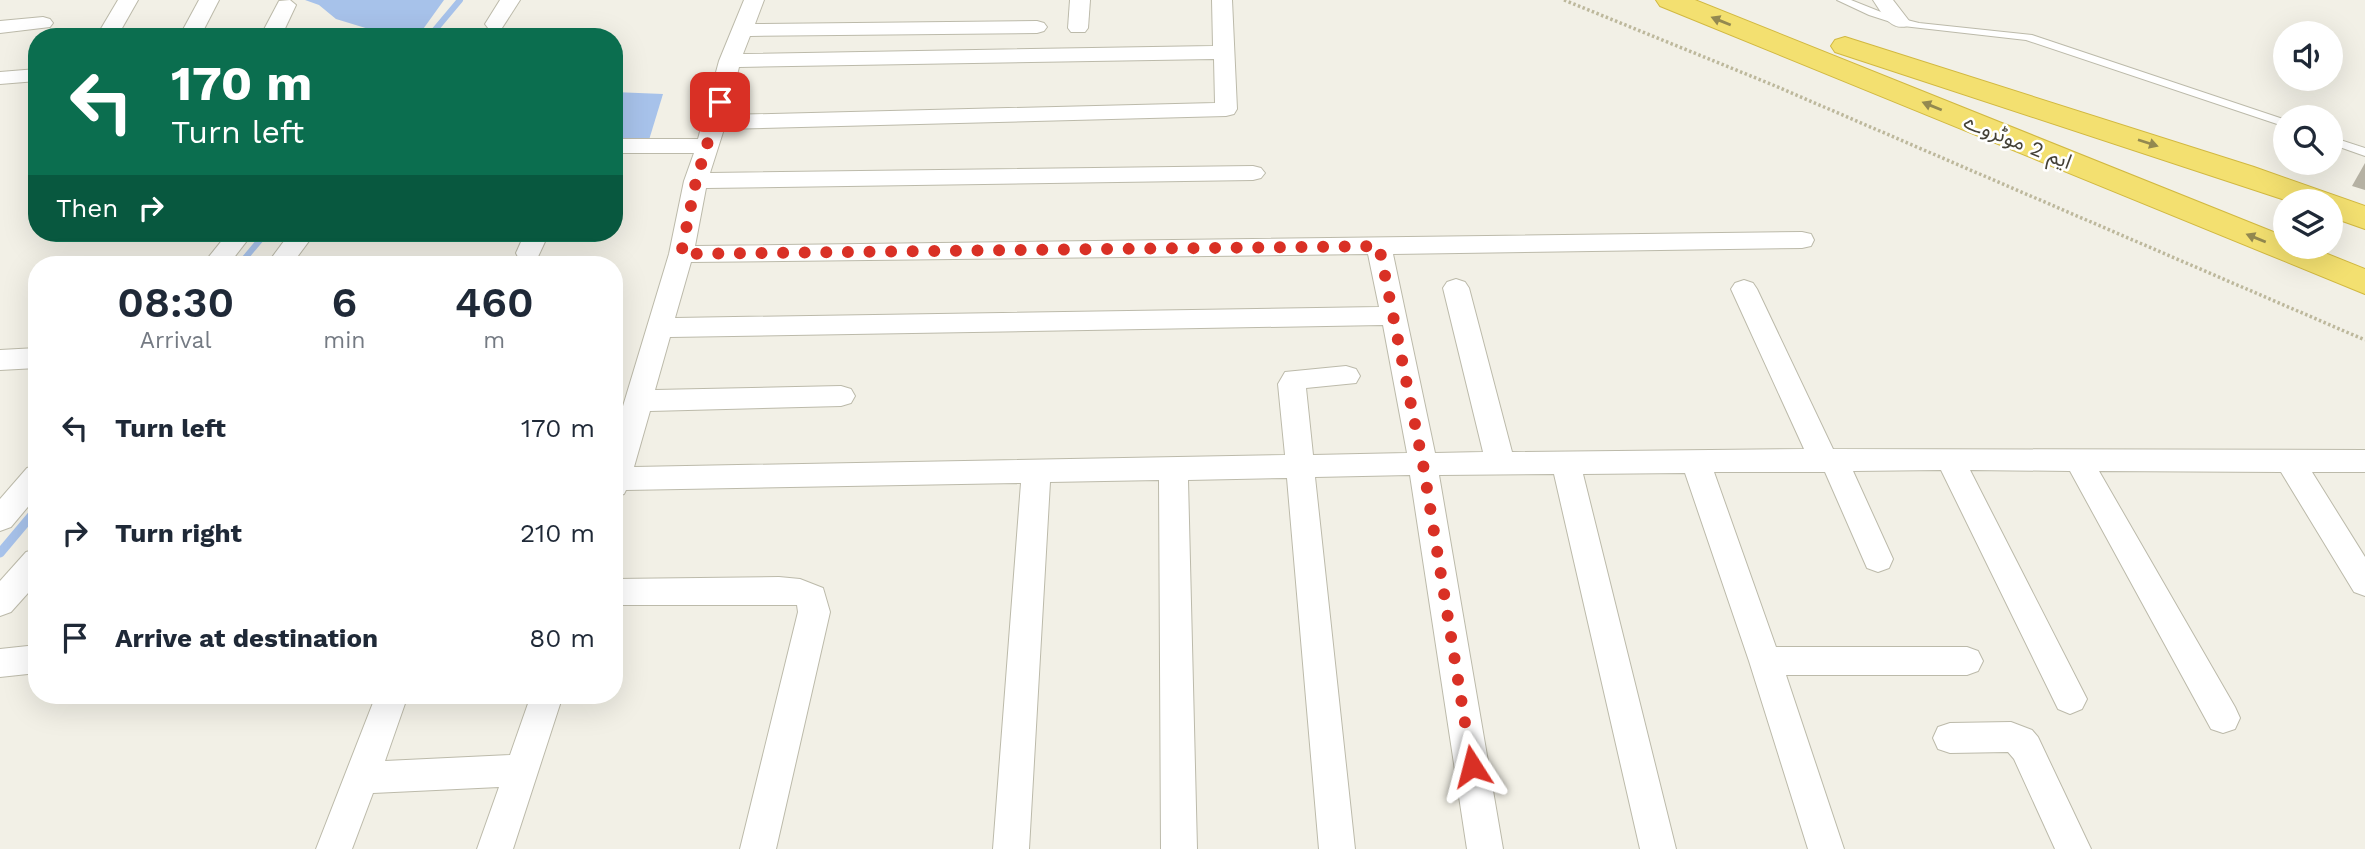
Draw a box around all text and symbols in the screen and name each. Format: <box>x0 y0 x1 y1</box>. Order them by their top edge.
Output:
one-way arrow <box>1710 15 1731 26</box>
map controls <box>2273 21 2343 259</box>
button: sound <box>2273 21 2343 91</box>
text: 170 m <box>171 54 312 112</box>
icon: left <box>56 56 147 147</box>
pin <box>690 72 750 132</box>
icon: arrive <box>701 83 739 121</box>
one-way arrow <box>1921 101 1942 112</box>
button: search <box>2273 105 2343 175</box>
street label: ایم 2 موٹروے <box>1959 108 2076 177</box>
text: Turn left <box>171 113 304 151</box>
one-way arrow <box>2138 139 2159 149</box>
icon: right <box>132 189 170 227</box>
button: layers <box>2273 189 2343 259</box>
text: Then <box>56 193 118 223</box>
one-way arrow <box>2246 232 2267 243</box>
text: 08:30 <box>117 278 234 327</box>
text: 6 <box>332 278 357 327</box>
text: 460 <box>455 278 534 327</box>
text: Arrival <box>140 327 212 354</box>
text: min <box>323 327 366 354</box>
text: m <box>483 327 505 354</box>
icon: left <box>56 409 94 447</box>
text: Turn left <box>115 413 226 443</box>
text: 170 m <box>521 413 595 443</box>
icon: right <box>56 514 94 552</box>
text: Turn right <box>115 518 242 548</box>
text: 210 m <box>520 518 595 548</box>
icon: arrive <box>56 619 94 657</box>
text: Arrive at destination <box>115 623 378 653</box>
text: 80 m <box>529 623 595 653</box>
position arrow <box>1435 729 1509 803</box>

